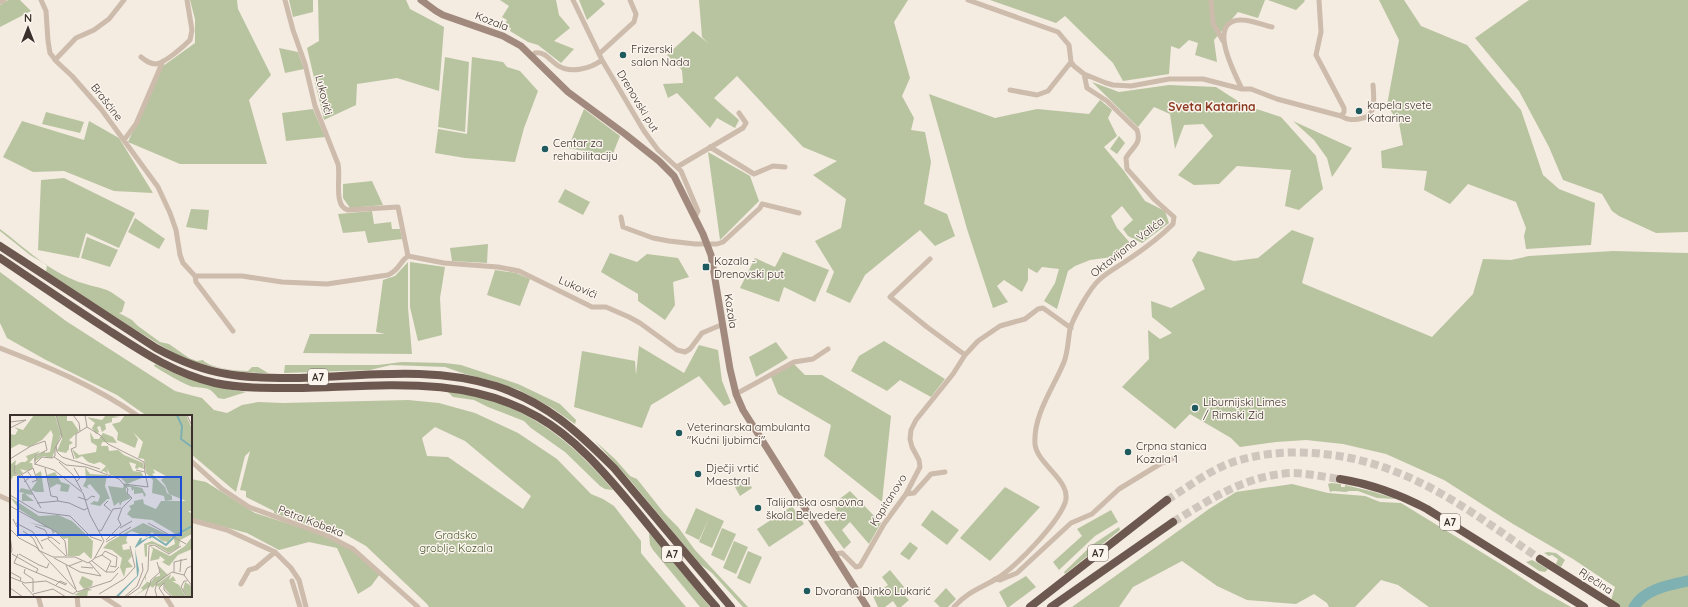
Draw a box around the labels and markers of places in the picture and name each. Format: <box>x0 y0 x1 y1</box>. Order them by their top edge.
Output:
place label: Frizerski salon Nada <box>631 42 689 69</box>
marker: Frizerski salon Nada <box>618 50 628 60</box>
place label: kapela svete Katarine <box>1367 98 1432 125</box>
marker: kapela svete Katarine <box>1354 106 1364 116</box>
place label: Centar za rehabilitaciju <box>553 136 618 163</box>
marker: Centar za rehabilitaciju <box>540 144 550 154</box>
place label: Kozala - Drenovski put <box>714 254 784 281</box>
marker: Kozala - Drenovski put <box>701 262 711 272</box>
place label: Liburnijski Limes / Rimski Zid <box>1203 395 1286 422</box>
marker: Liburnijski Limes / Rimski Zid <box>1190 403 1200 413</box>
place label: Veterinarska ambulanta "Kućni ljubimci" <box>687 420 810 447</box>
marker: Veterinarska ambulanta "Kućni ljubimci" <box>674 428 684 438</box>
place label: Crpna stanica Kozala 1 <box>1136 439 1207 466</box>
marker: Crpna stanica Kozala 1 <box>1123 447 1133 457</box>
place label: Dječji vrtić Maestral <box>706 461 759 488</box>
marker: Dječji vrtić Maestral <box>693 469 703 479</box>
place label: Talijanska osnovna škola Belvedere <box>766 495 863 522</box>
marker: Talijanska osnovna škola Belvedere <box>753 503 763 513</box>
place label: Dvorana Dinko Lukarić <box>815 584 931 598</box>
marker: Dvorana Dinko Lukarić <box>802 586 812 596</box>

